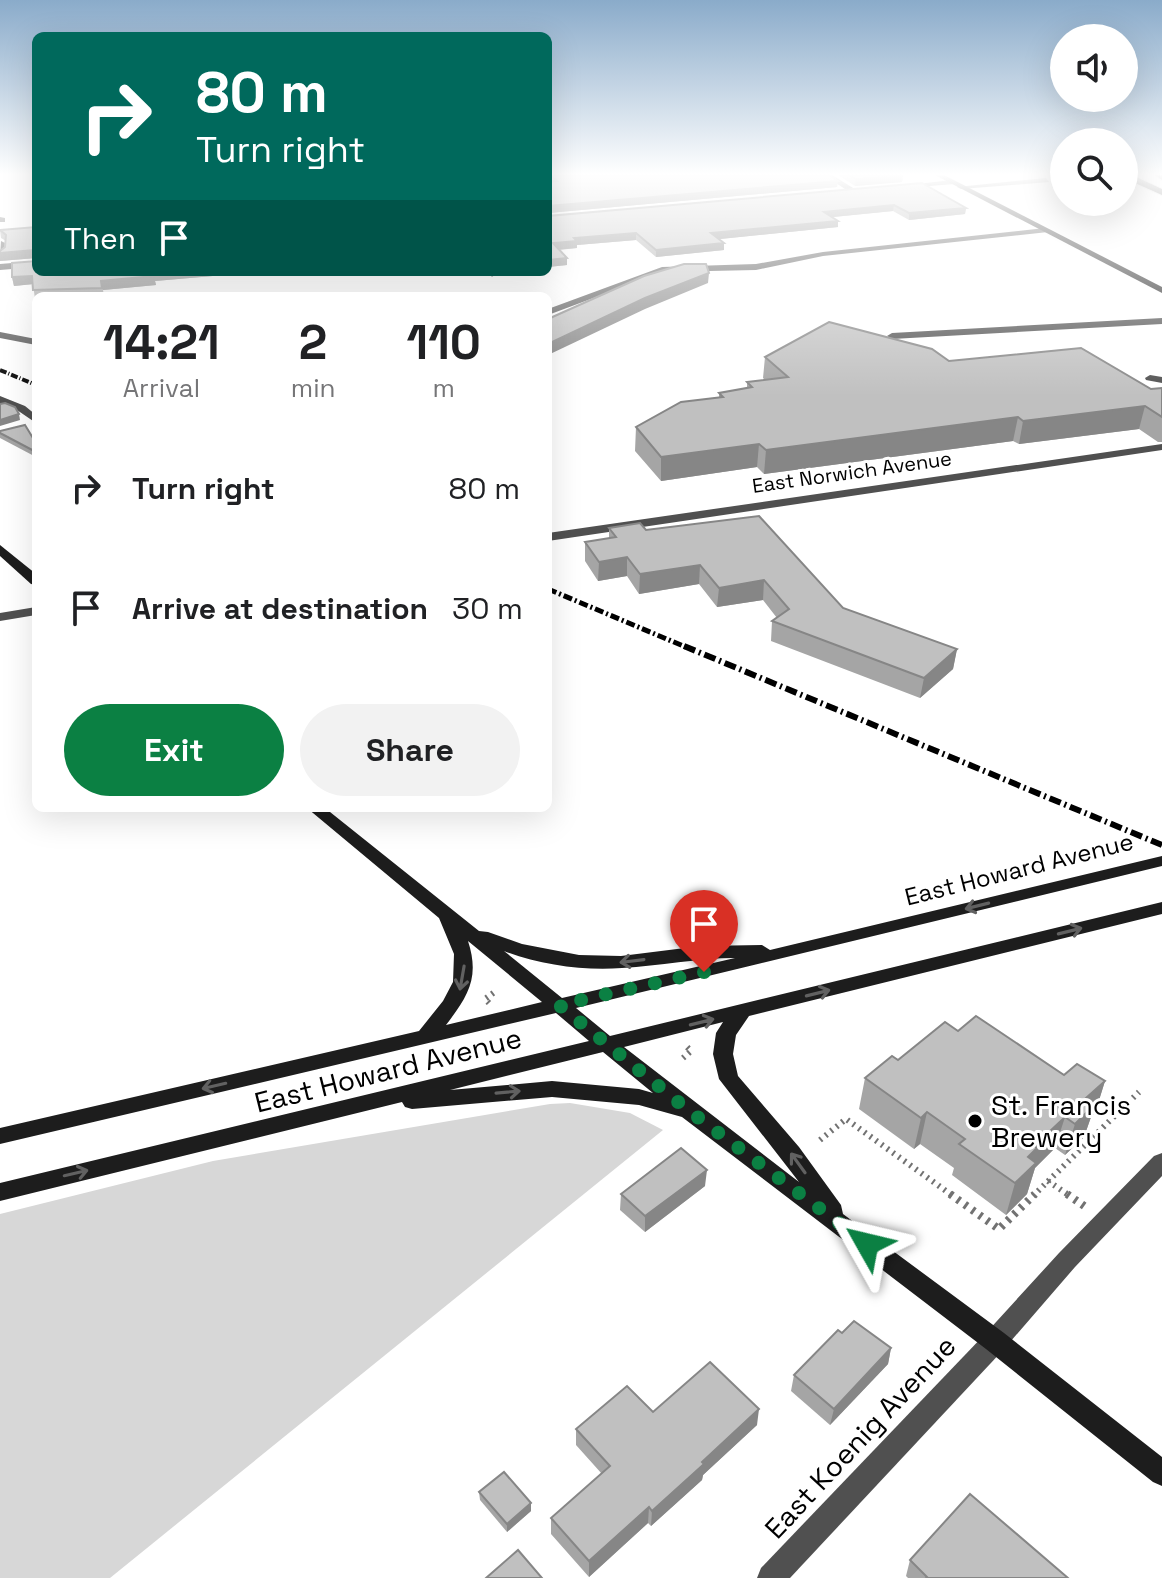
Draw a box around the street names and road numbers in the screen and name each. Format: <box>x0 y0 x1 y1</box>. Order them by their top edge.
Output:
street label: East Norwich Avenue <box>751 445 953 499</box>
street label: East Howard Avenue <box>901 826 1137 912</box>
street label: East Howard Avenue <box>251 1019 525 1121</box>
street label: East Koenig Avenue <box>757 1328 963 1546</box>

